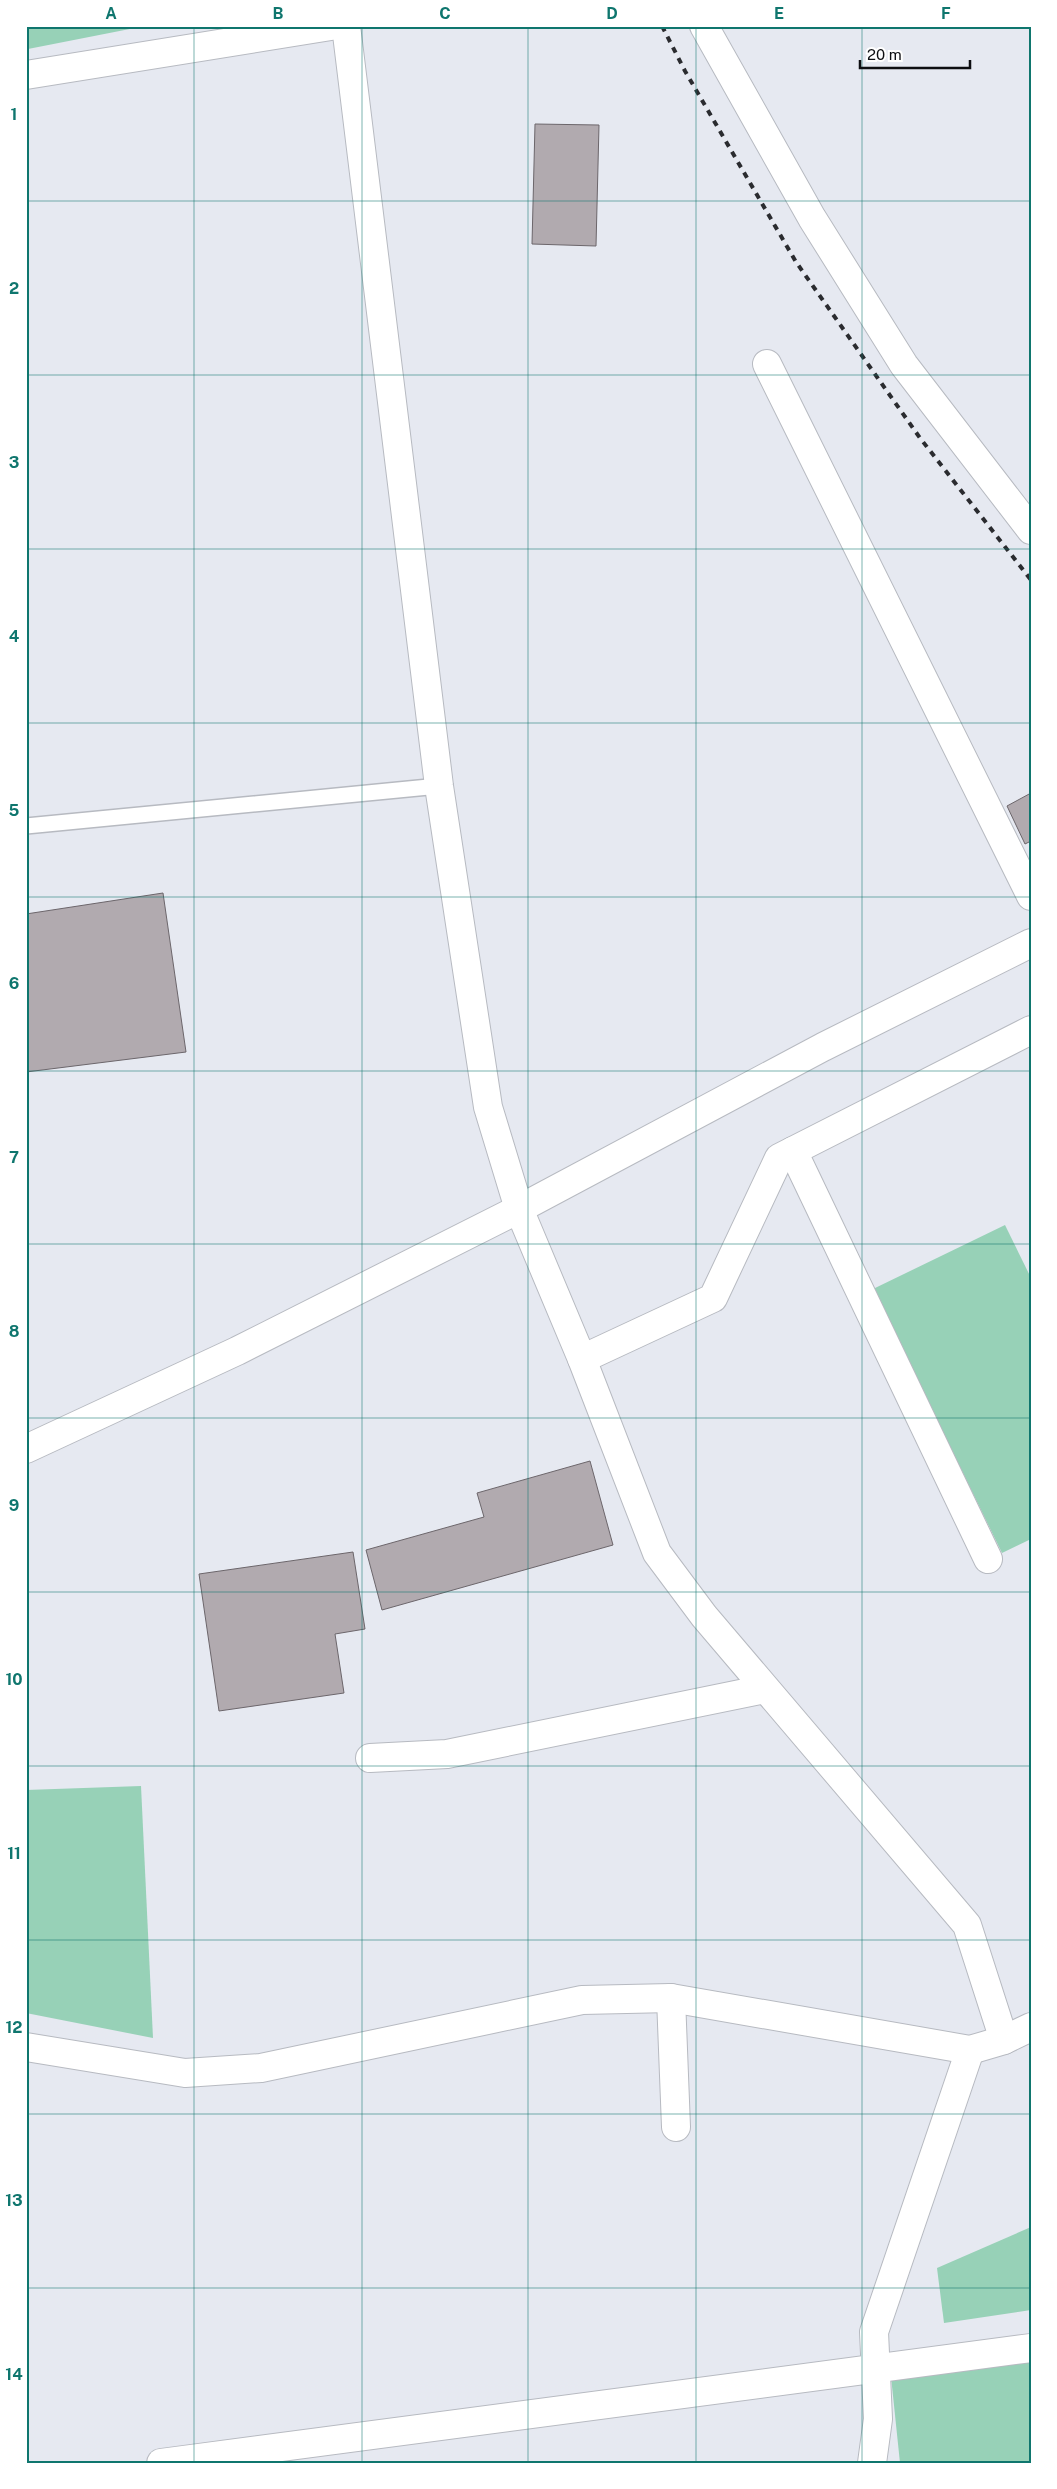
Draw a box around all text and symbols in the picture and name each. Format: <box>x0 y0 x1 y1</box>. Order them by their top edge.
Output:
text: A <box>105 4 117 23</box>
text: B <box>273 4 284 23</box>
text: C <box>439 4 451 23</box>
text: D <box>606 4 618 23</box>
text: E <box>774 4 784 23</box>
text: F <box>941 4 951 23</box>
scale bar <box>860 38 970 70</box>
text: 20 m <box>867 46 902 63</box>
text: 1 <box>11 105 17 124</box>
text: 2 <box>9 279 19 298</box>
text: 3 <box>9 453 19 472</box>
text: 4 <box>9 627 20 646</box>
text: 5 <box>9 801 20 820</box>
text: 6 <box>9 974 19 993</box>
text: 7 <box>9 1148 19 1167</box>
text: 8 <box>9 1322 20 1341</box>
text: 9 <box>9 1496 19 1515</box>
text: 10 <box>5 1670 23 1689</box>
text: 11 <box>7 1844 21 1863</box>
text: 12 <box>5 2018 23 2037</box>
text: 13 <box>5 2191 23 2210</box>
text: 14 <box>5 2365 23 2384</box>

